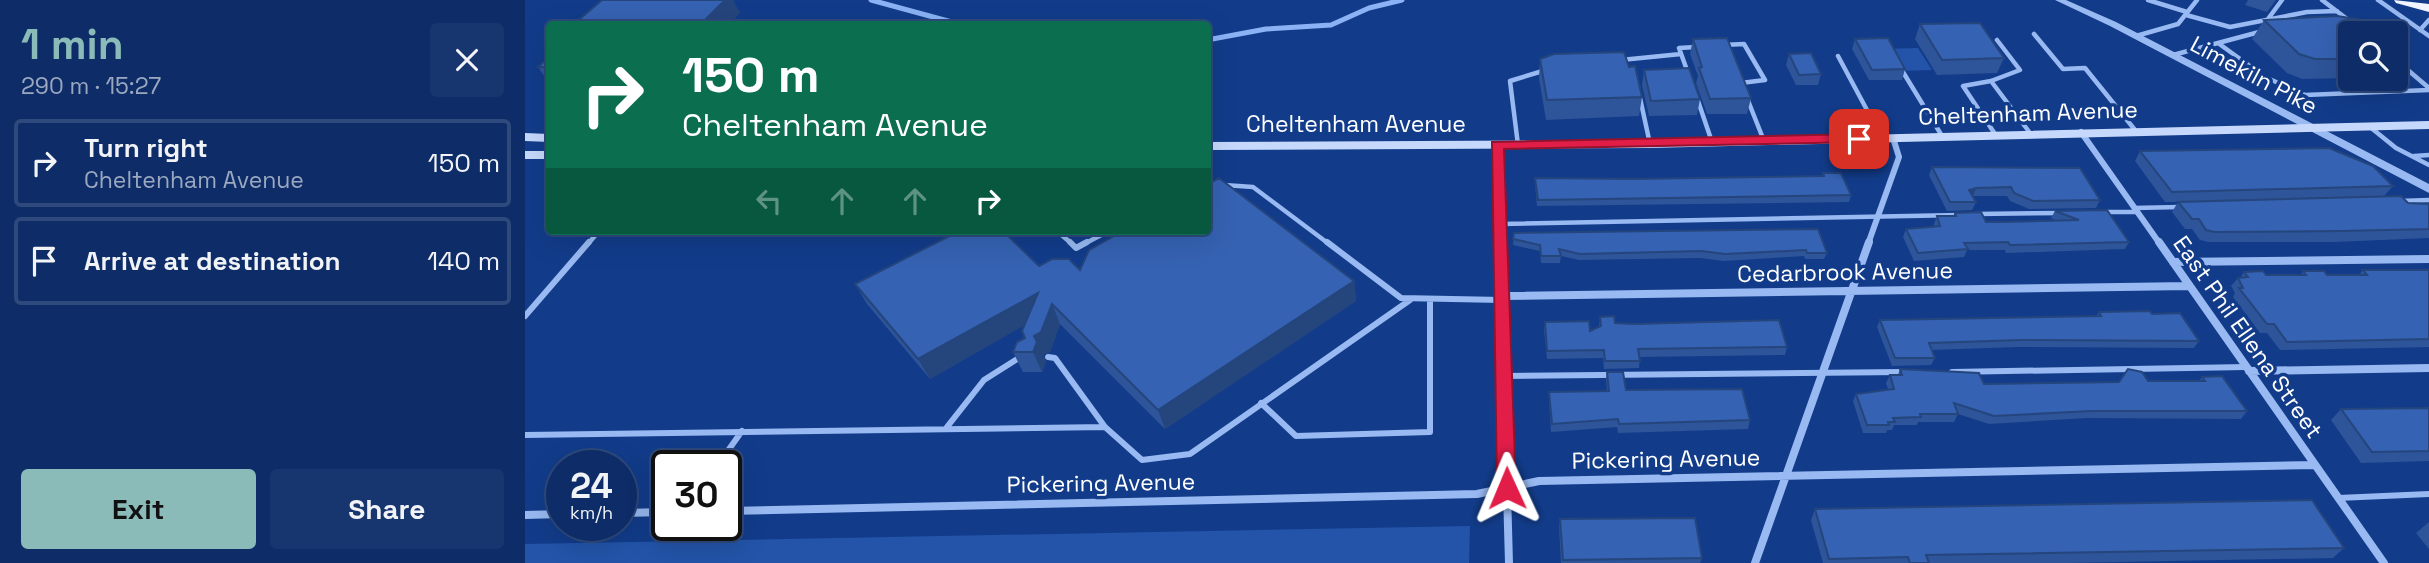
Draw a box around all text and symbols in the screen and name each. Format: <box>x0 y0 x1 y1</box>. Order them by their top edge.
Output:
text: 1 min <box>21 18 124 71</box>
map controls <box>2338 21 2408 91</box>
button: search <box>2338 21 2408 91</box>
button: close <box>430 23 504 97</box>
street label: Limekiln Pike <box>2185 29 2323 121</box>
text: 150 m <box>682 44 820 106</box>
icon: right <box>567 49 658 140</box>
text: 290 m · 15:27 <box>21 71 161 101</box>
street label: Cheltenham Avenue <box>1918 94 2138 132</box>
text: Cheltenham Avenue <box>682 105 988 145</box>
street label: Cheltenham Avenue <box>1246 109 1466 139</box>
pin <box>1829 109 1889 169</box>
icon: arrive <box>1840 120 1878 158</box>
text: Turn right <box>84 131 208 165</box>
icon: right <box>25 144 63 182</box>
text: 150 m <box>428 146 500 180</box>
text: Cheltenham Avenue <box>84 165 304 195</box>
icon: left <box>750 182 788 220</box>
icon: ahead <box>823 182 861 220</box>
icon: ahead <box>896 182 934 220</box>
icon: right <box>969 182 1007 220</box>
street label: East Phil Ellena Street <box>2167 230 2329 444</box>
icon: arrive <box>25 242 63 280</box>
text: Arrive at destination <box>84 244 341 278</box>
text: 140 m <box>427 244 500 278</box>
street label: Cedarbrook Avenue <box>1737 255 1953 289</box>
street label: Pickering Avenue <box>1571 442 1761 476</box>
speed limit sign: 30 <box>651 450 742 541</box>
position arrow <box>1470 451 1544 525</box>
text: 24 <box>570 464 613 508</box>
street label: Pickering Avenue <box>1006 466 1196 500</box>
button: Exit <box>21 469 256 549</box>
button: Share <box>270 469 504 549</box>
text: km/h <box>570 501 613 524</box>

